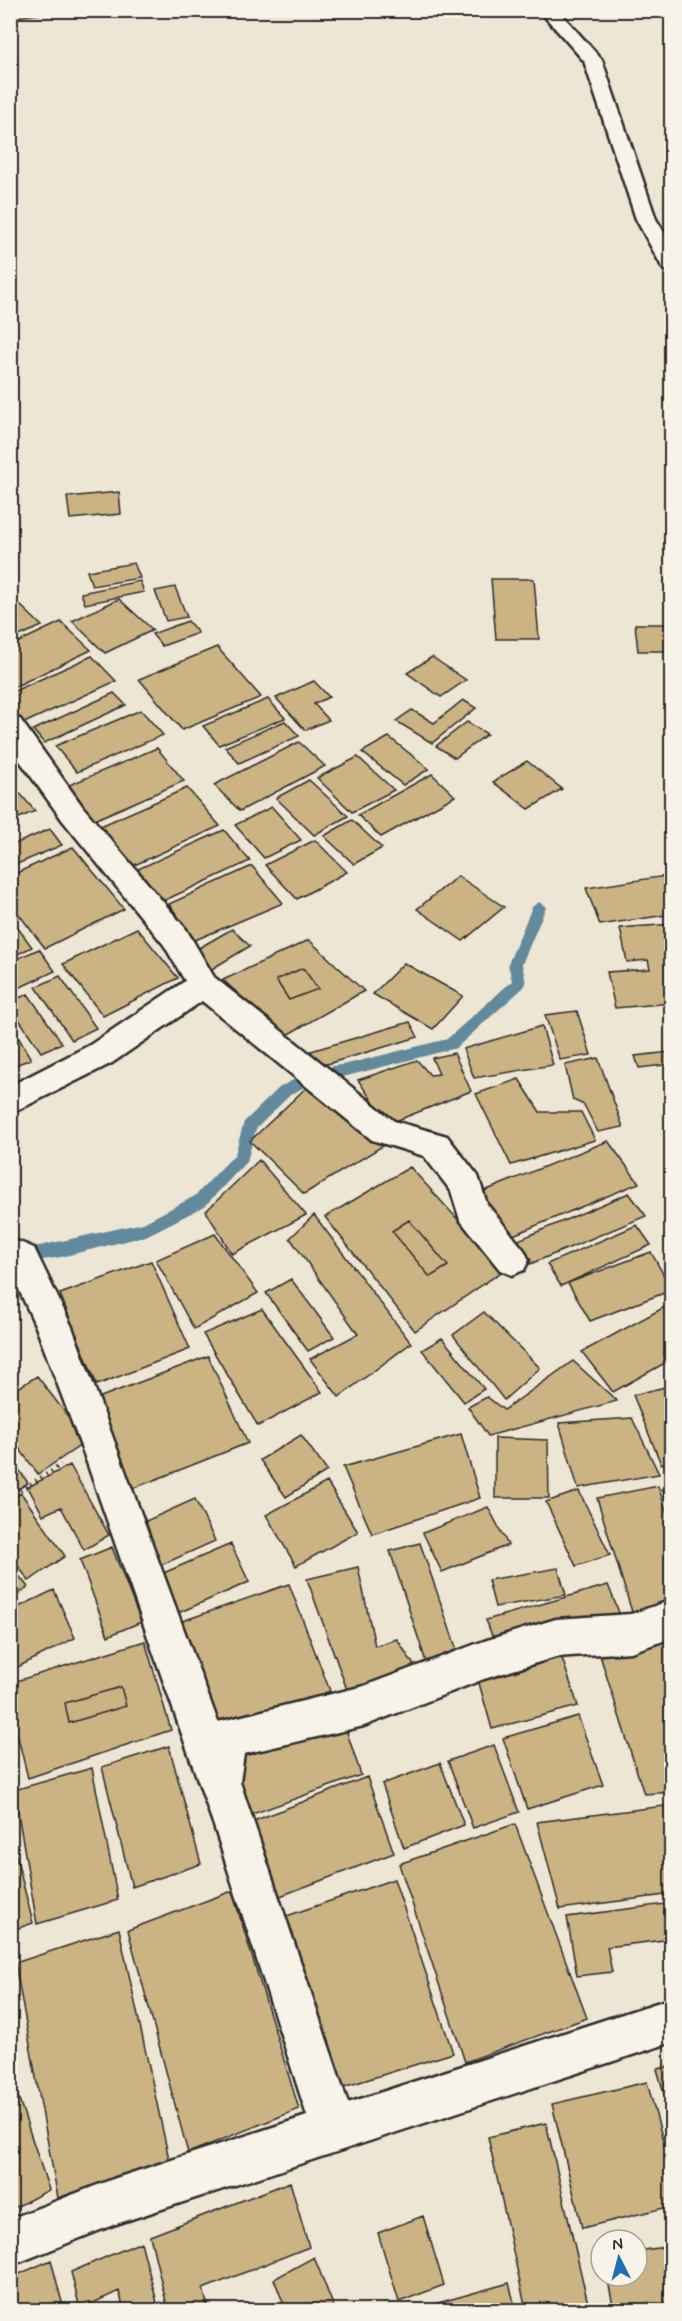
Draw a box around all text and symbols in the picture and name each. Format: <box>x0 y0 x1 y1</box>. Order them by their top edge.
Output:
north arrow <box>589 2228 649 2288</box>
text: N <box>611 2234 624 2256</box>

